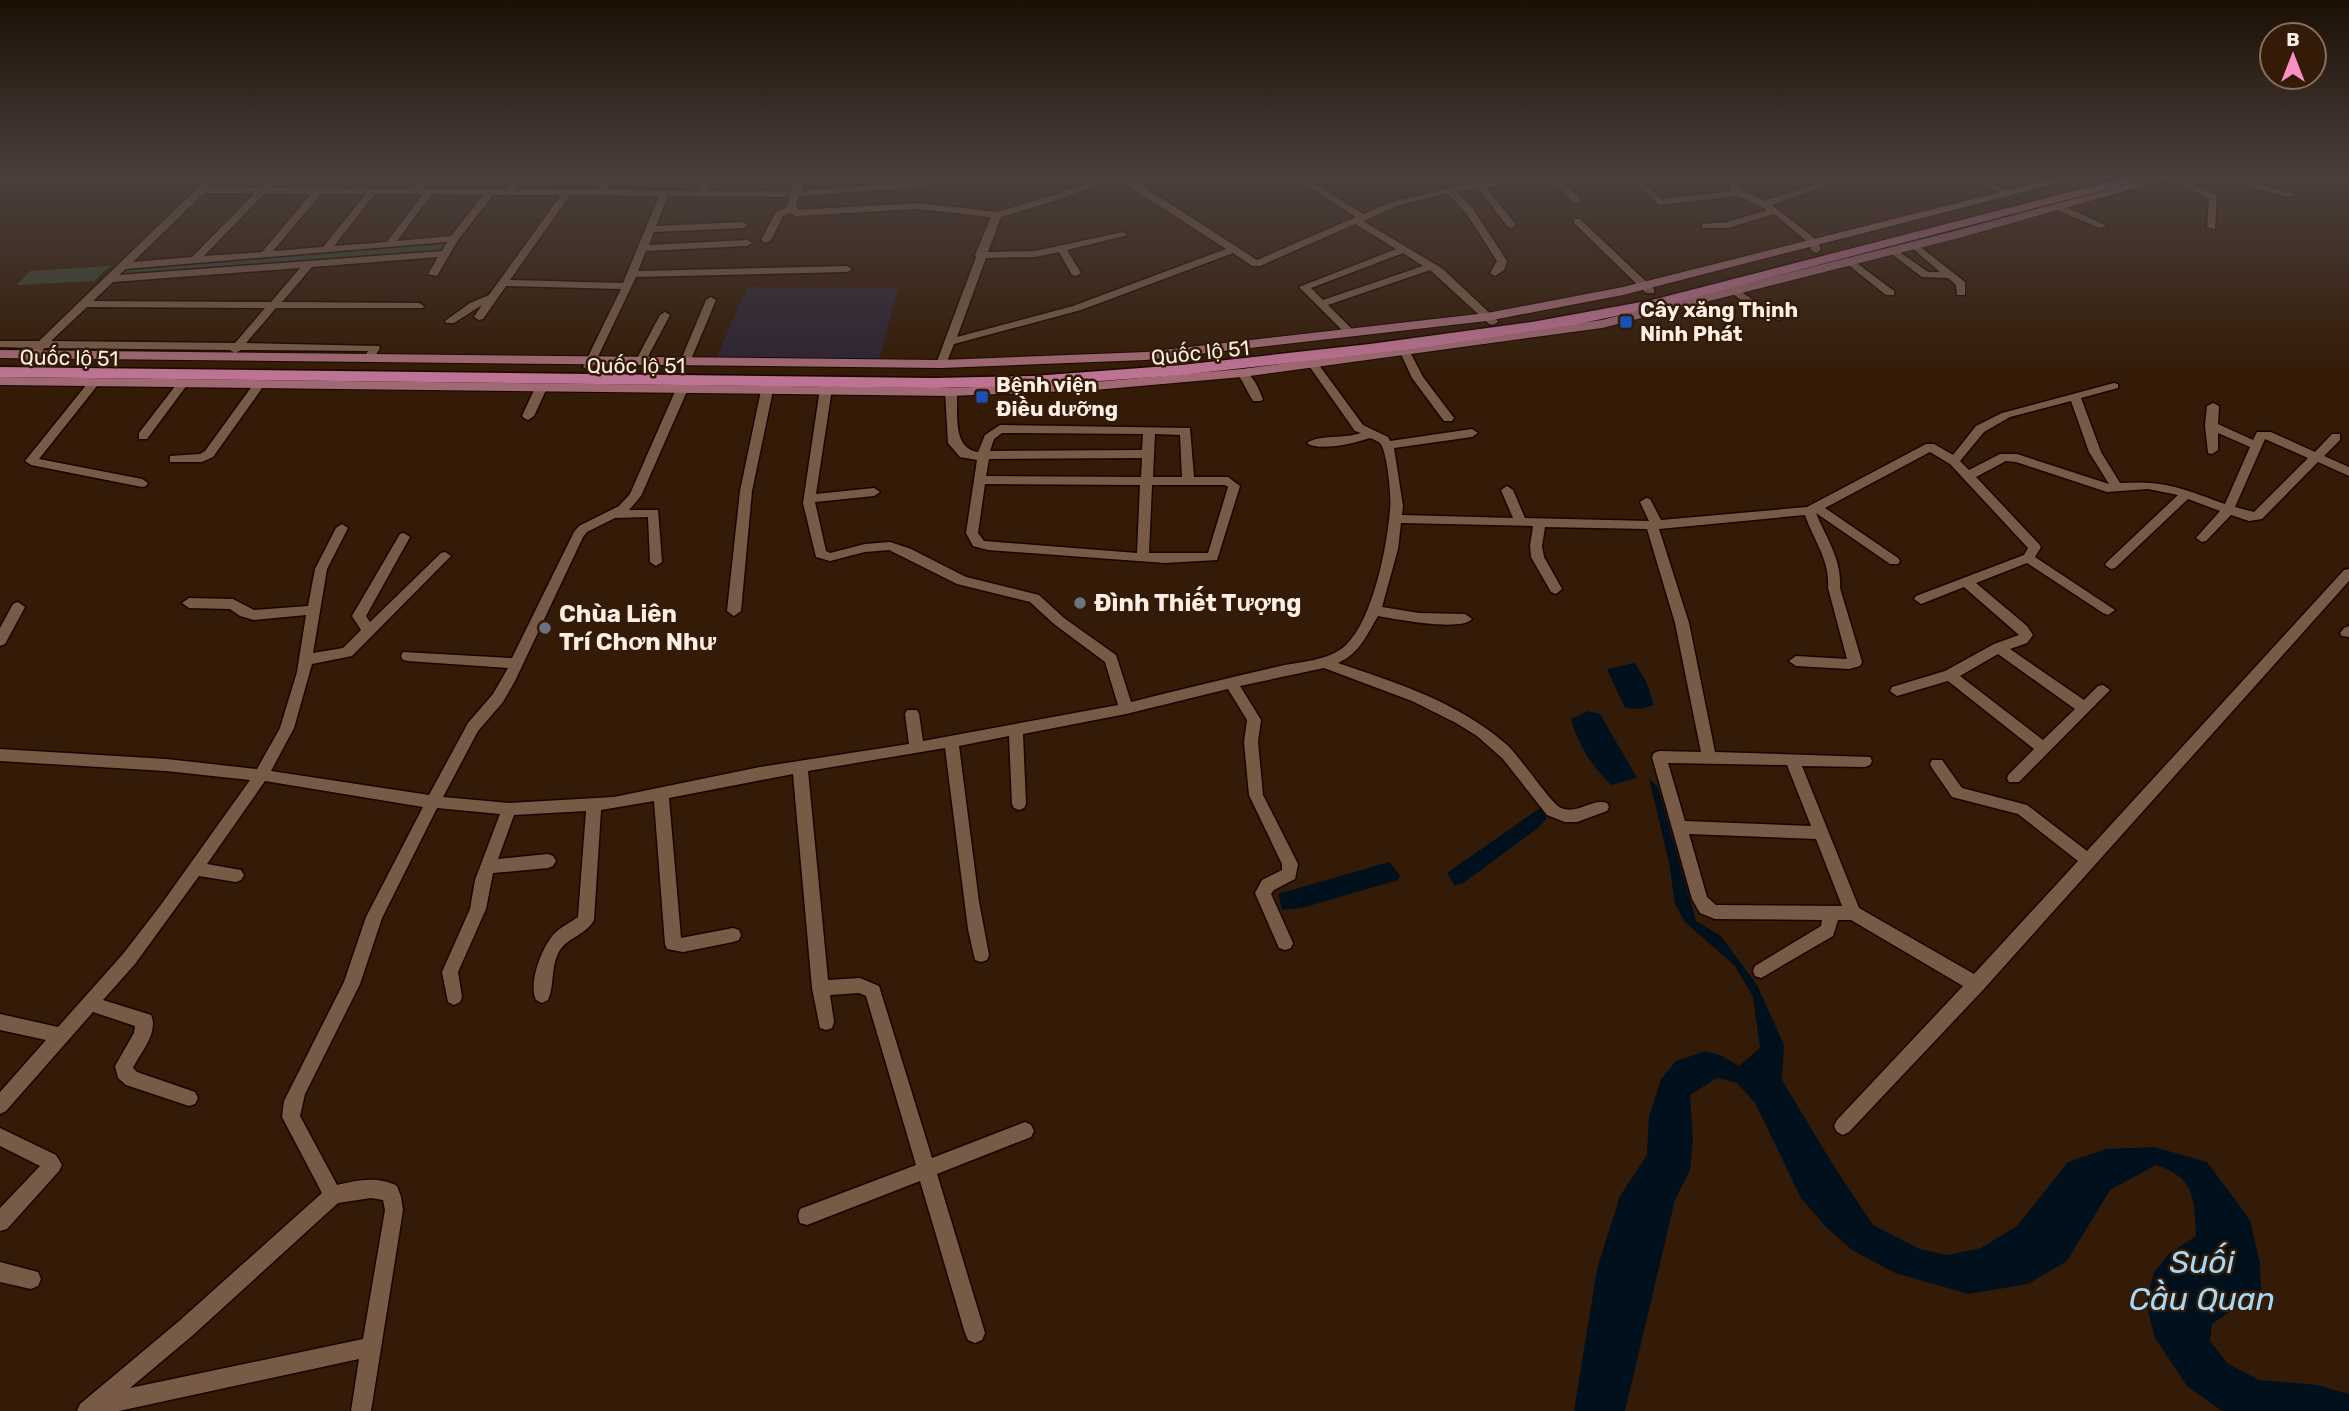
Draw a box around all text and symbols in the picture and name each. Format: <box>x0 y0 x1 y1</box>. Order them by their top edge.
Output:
north arrow <box>2258 21 2328 91</box>
text: B <box>2286 28 2300 51</box>
place label: Cây xăng Thịnh Ninh Phát <box>1640 297 1798 346</box>
marker: Cây xăng Thịnh Ninh Phát <box>1618 314 1634 330</box>
street label: Quốc lộ 51 <box>1150 335 1250 370</box>
street label: Quốc lộ 51 <box>19 344 119 371</box>
street label: Quốc lộ 51 <box>587 353 685 378</box>
place label: Bệnh viện Điều dưỡng <box>996 372 1118 421</box>
marker: Bệnh viện Điều dưỡng <box>974 389 990 405</box>
place label: Đình Thiết Tượng <box>1094 586 1301 617</box>
marker: Đình Thiết Tượng <box>1072 595 1088 611</box>
place label: Chùa Liên Trí Chơn Như <box>559 600 717 656</box>
marker: Chùa Liên Trí Chơn Như <box>537 620 553 636</box>
water label: Suối Cầu Quan <box>2129 1242 2275 1318</box>

